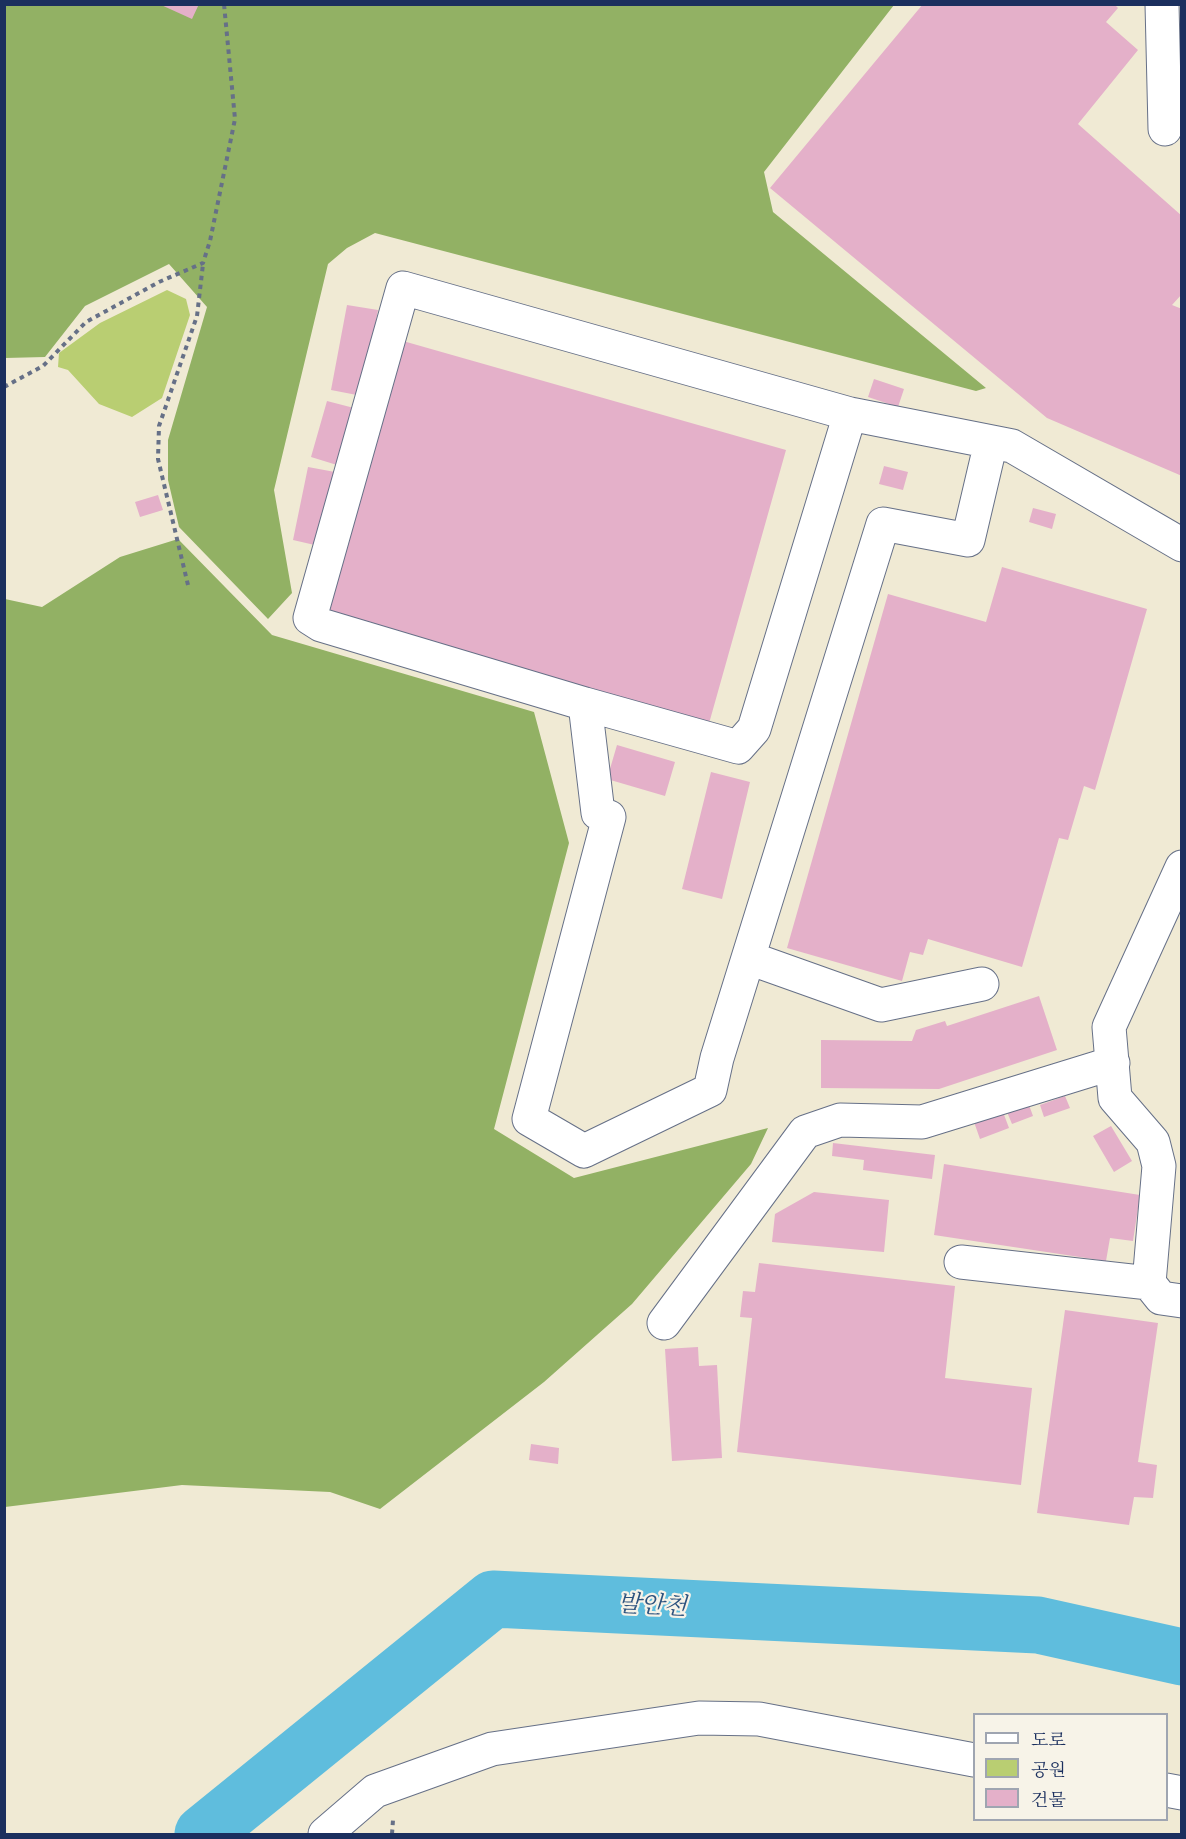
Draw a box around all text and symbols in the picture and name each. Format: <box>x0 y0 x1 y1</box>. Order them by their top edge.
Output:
water label: 발안천 <box>617 1591 687 1623</box>
legend <box>973 1713 1168 1821</box>
text: 도로 <box>1031 1729 1066 1752</box>
text: 공원 <box>1031 1759 1066 1782</box>
text: 건물 <box>1031 1789 1066 1812</box>

